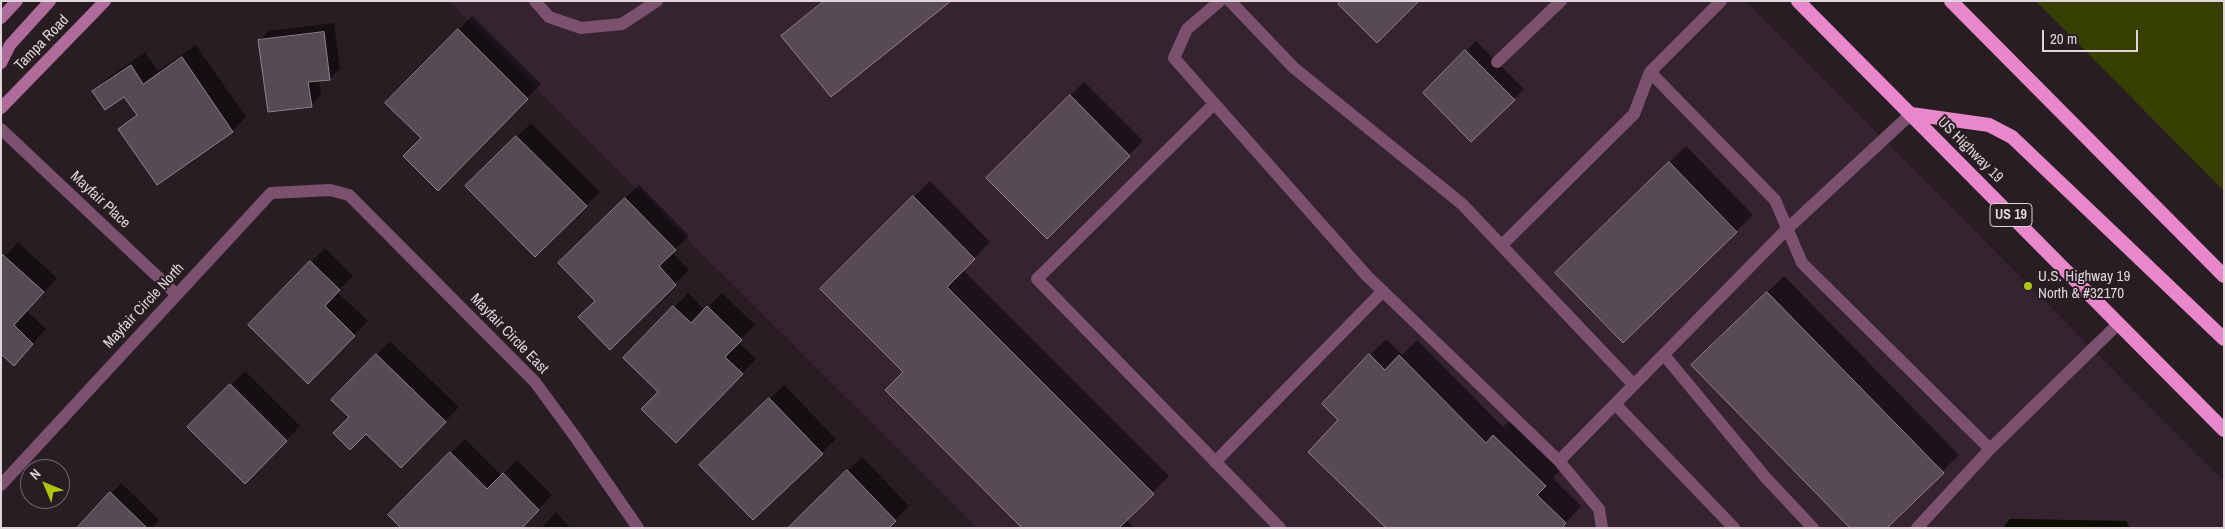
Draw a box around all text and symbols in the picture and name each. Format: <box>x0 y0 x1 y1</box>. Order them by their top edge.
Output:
street label: Tampa Road <box>11 12 73 74</box>
scale bar <box>2045 20 2141 52</box>
text: 20 m <box>2050 28 2077 49</box>
street label: US Highway 19 <box>1933 113 2007 187</box>
street label: Mayfair Place <box>66 168 134 232</box>
road number: US 19 <box>1990 204 2032 226</box>
street label: Mayfair Circle North <box>100 260 188 352</box>
place label: U.S. Highway 19 North & #32170 <box>2038 268 2130 303</box>
marker: U.S. Highway 19 North & #32170 <box>2022 280 2034 292</box>
street label: Mayfair Circle East <box>466 290 552 378</box>
north arrow <box>20 459 70 509</box>
text: N <box>26 465 44 483</box>

